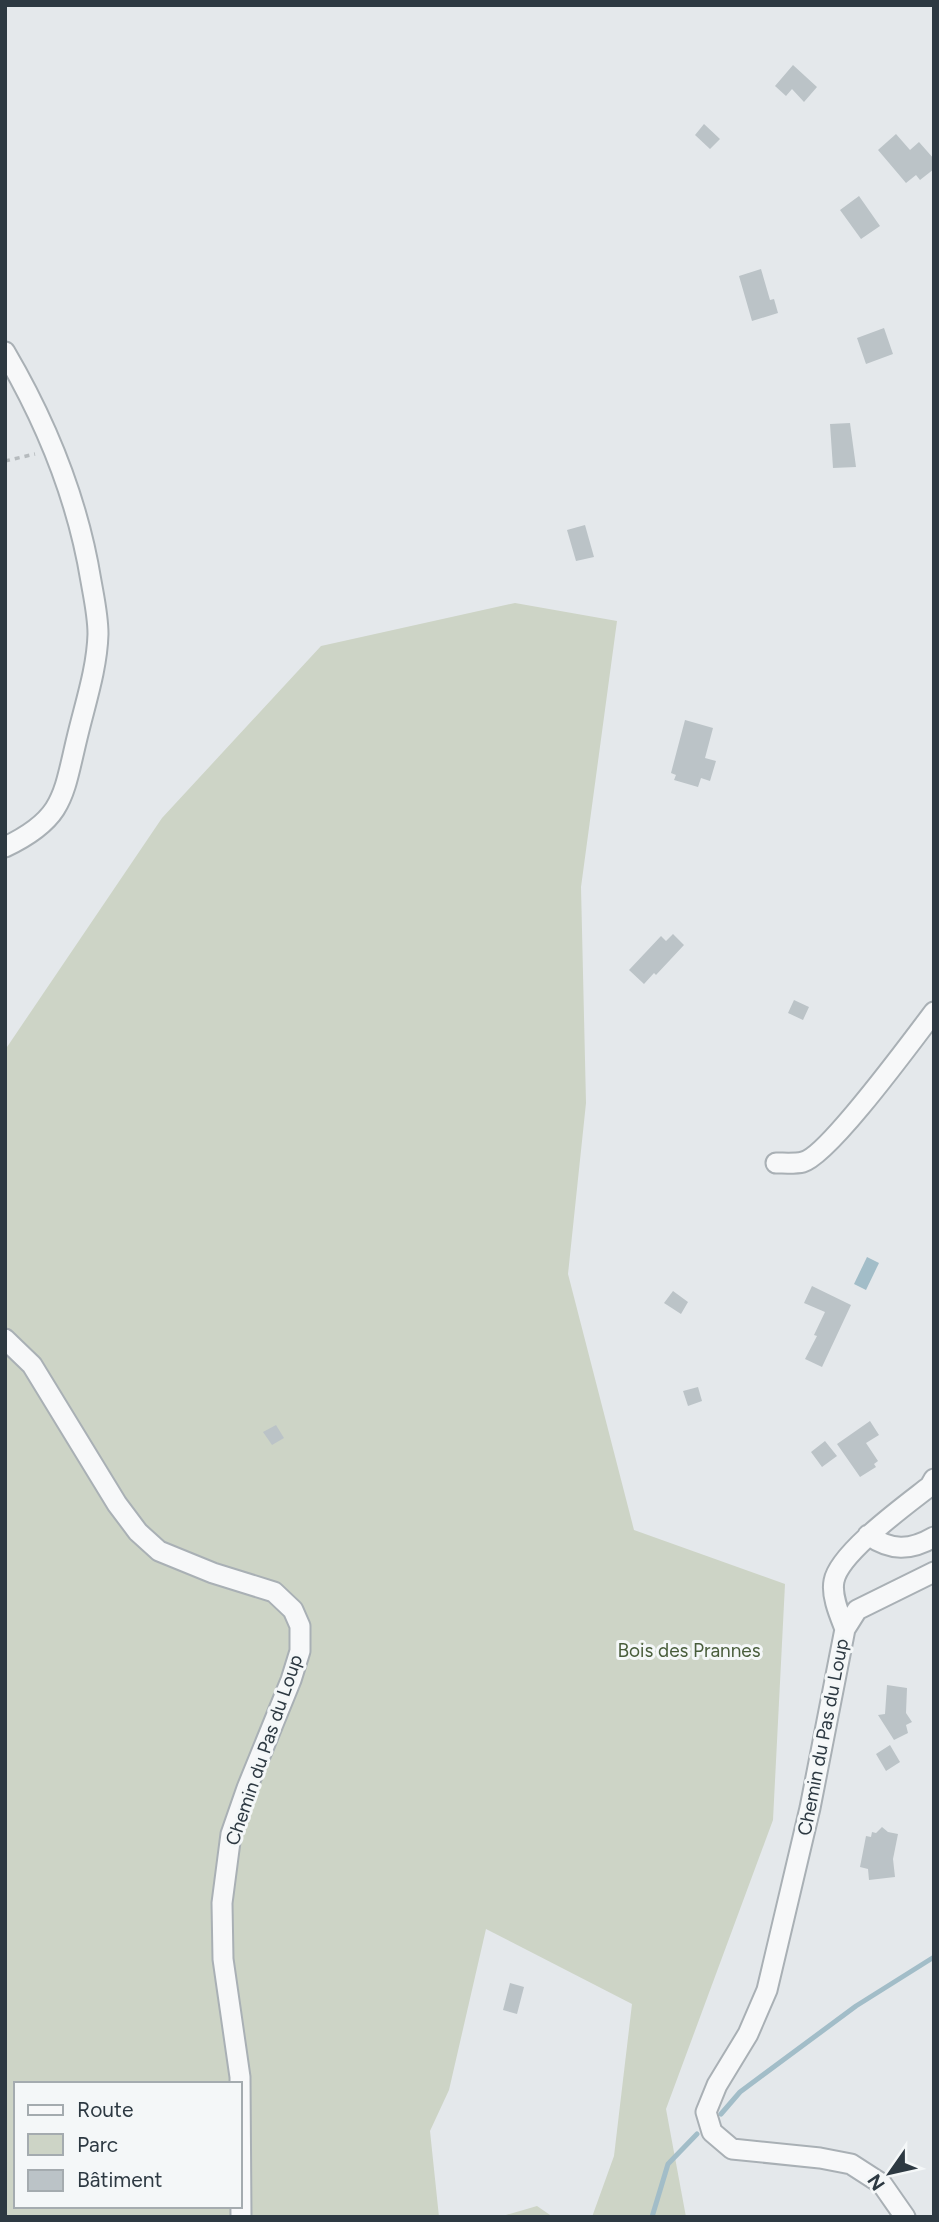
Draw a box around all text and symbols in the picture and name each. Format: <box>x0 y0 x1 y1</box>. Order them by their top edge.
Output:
street label: Chemin du Pas du Loup <box>793 1637 853 1837</box>
park label: Bois des Prannes <box>617 1639 761 1662</box>
street label: Chemin du Pas du Loup <box>221 1652 307 1848</box>
legend <box>14 2082 242 2208</box>
text: Route <box>77 2097 133 2122</box>
text: Parc <box>77 2132 118 2157</box>
north arrow <box>855 2138 925 2208</box>
text: Bâtiment <box>77 2167 162 2192</box>
text: N <box>863 2170 890 2195</box>

